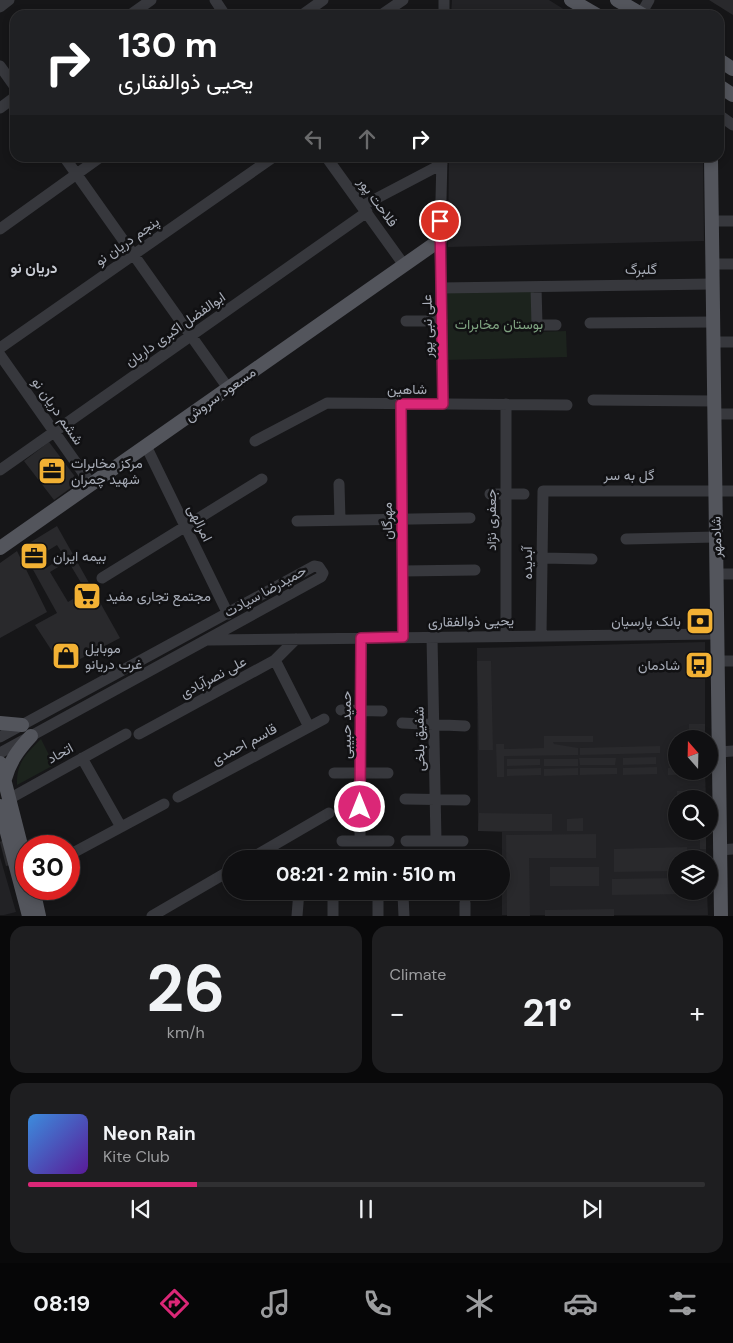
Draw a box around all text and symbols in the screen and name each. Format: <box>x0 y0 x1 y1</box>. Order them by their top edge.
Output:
text: 130 m <box>118 22 218 68</box>
icon: right <box>35 30 100 95</box>
text: یحیی ذوالفقاری <box>118 67 253 96</box>
icon: left <box>300 125 328 153</box>
icon: ahead <box>353 125 381 153</box>
icon: right <box>406 125 434 153</box>
street label: فلاحت پور <box>353 173 402 231</box>
pin <box>419 200 461 242</box>
icon: arrive <box>426 207 454 235</box>
street label: پنجم دریان‌ نو <box>91 212 163 270</box>
district label: دریان نو <box>10 258 58 278</box>
street label: گلبرگ <box>625 260 657 278</box>
street label: ابوالفضل اکبری داریان <box>121 288 229 370</box>
street label: علی نبی پور <box>417 294 438 359</box>
park label: بوستان مخابرات <box>455 315 543 333</box>
street label: مسعود سروش <box>181 363 259 425</box>
street label: ششم دریان‌ نو <box>28 374 88 448</box>
street label: شاهین <box>387 380 427 398</box>
place label: مرکز مخابرات شهید چمران <box>71 454 143 489</box>
office icon: مرکز مخابرات شهید چمران <box>37 456 67 486</box>
street label: گل به سر <box>603 466 654 484</box>
street label: جعفری نژاد <box>482 489 500 551</box>
street label: امرالهی <box>183 502 217 544</box>
street label: مهرگان <box>378 502 396 540</box>
street label: شادمهر <box>707 516 725 559</box>
office icon: بیمه ایران <box>19 541 49 571</box>
street label: آبدیده <box>518 545 536 580</box>
place label: بیمه ایران <box>53 547 106 565</box>
street label: حمیدرضا سیادت <box>221 561 309 621</box>
supermarket icon: مجتمع تجاری مفید <box>72 581 102 611</box>
place label: مجتمع تجاری مفید <box>106 587 211 607</box>
bank icon: بانک پارسیان <box>685 606 715 636</box>
street label: یحیی ذوالفقاری <box>428 611 514 631</box>
place label: بانک پارسیان <box>611 612 681 631</box>
place label: موبایل غرب دریانو <box>85 639 142 673</box>
shop icon: موبایل غرب دریانو <box>51 641 81 671</box>
bus stop icon: شادمان <box>684 650 714 680</box>
street label: علی نصرآبادی <box>177 652 249 702</box>
place label: شادمان <box>638 656 680 674</box>
street label: حمید حبیبی <box>337 691 355 759</box>
street label: شفیق بلخی <box>409 706 429 772</box>
street label: قاسم احمدی <box>208 719 280 769</box>
north arrow <box>668 730 718 780</box>
map controls <box>668 730 718 900</box>
street label: اتحاد <box>44 738 76 768</box>
position arrow <box>333 780 385 832</box>
button: search <box>668 790 718 840</box>
speed limit sign: 30 <box>15 835 80 900</box>
button: layers <box>668 850 718 900</box>
text: 08:21 · 2 min · 510 m <box>276 862 456 887</box>
text: 26 <box>146 947 225 1031</box>
text: Climate <box>390 964 446 985</box>
text: 21° <box>522 988 572 1038</box>
text: − <box>390 995 405 1032</box>
text: + <box>690 995 705 1032</box>
text: km/h <box>167 1022 205 1043</box>
text: Neon Rain <box>103 1121 196 1146</box>
text: Kite Club <box>103 1146 170 1167</box>
icon: previous <box>127 1195 155 1223</box>
icon: pause <box>352 1195 380 1223</box>
icon: next <box>578 1195 606 1223</box>
icon: directions <box>157 1286 192 1321</box>
icon: music <box>258 1286 293 1321</box>
icon: phone <box>360 1286 395 1321</box>
icon: climate <box>462 1286 497 1321</box>
icon: car <box>563 1286 598 1321</box>
icon: filters <box>665 1286 700 1321</box>
text: 08:19 <box>33 1289 90 1318</box>

